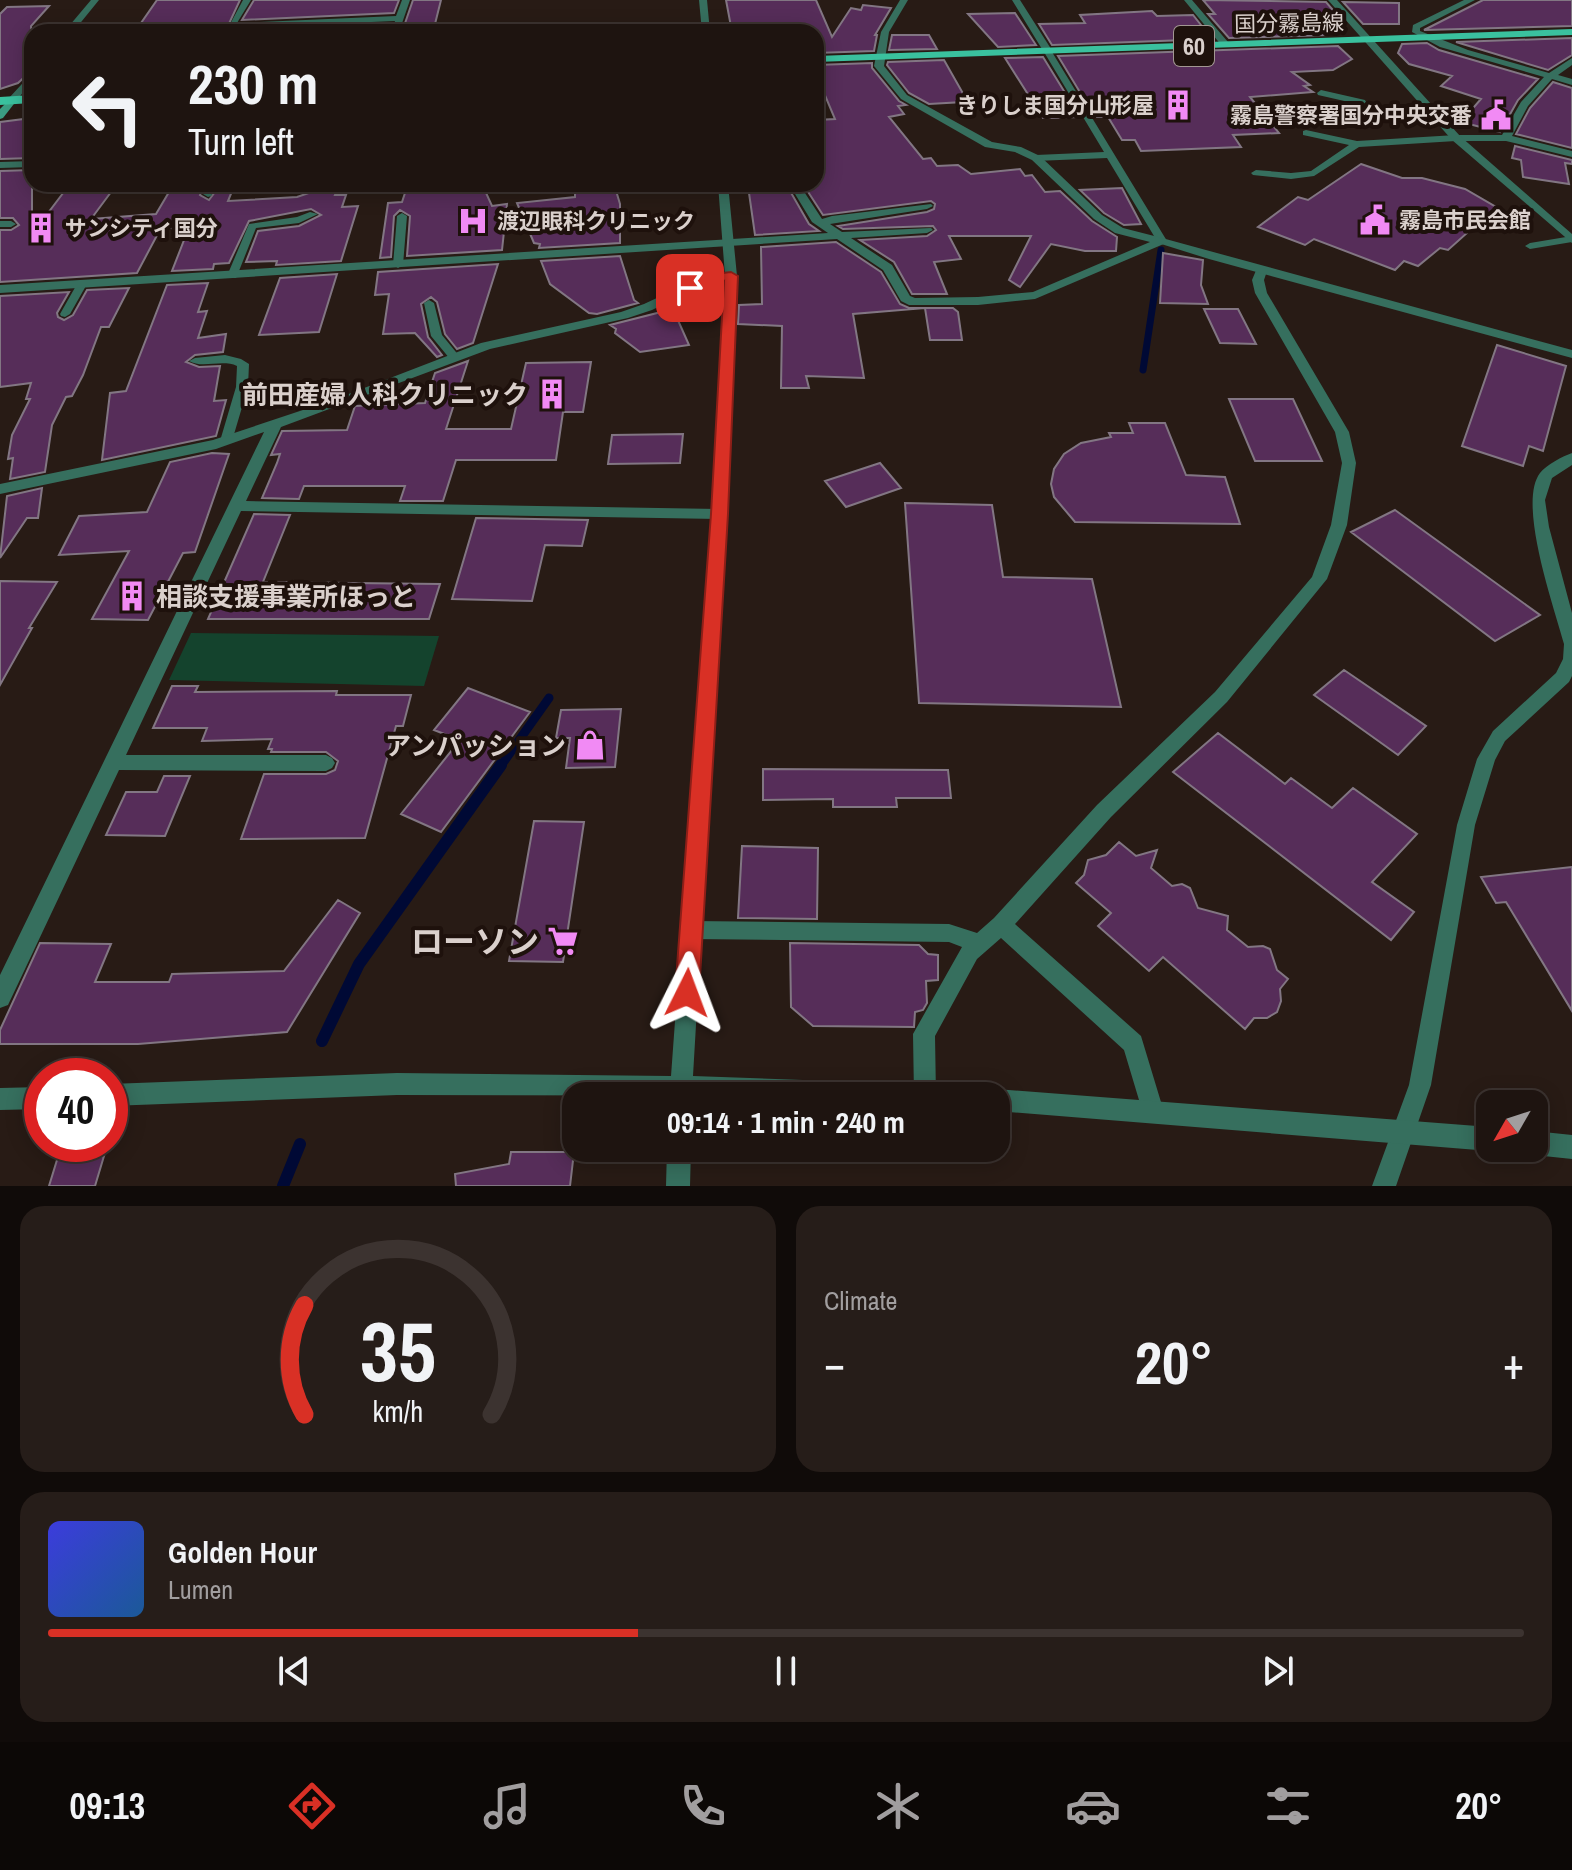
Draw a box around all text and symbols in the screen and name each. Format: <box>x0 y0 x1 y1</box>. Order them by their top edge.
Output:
street label: 国分霧島線 <box>1234 7 1344 39</box>
road number: 60 <box>1174 26 1214 66</box>
text: 230 m <box>188 46 318 121</box>
icon: left <box>56 56 160 160</box>
building icon: きりしま国分山形屋 <box>1161 88 1195 122</box>
place label: きりしま国分山形屋 <box>956 90 1154 120</box>
public building icon: 霧島警察署国分中央交番 <box>1479 98 1513 132</box>
place label: 霧島警察署国分中央交番 <box>1230 100 1472 130</box>
text: Turn left <box>188 118 294 166</box>
public building icon: 霧島市民会館 <box>1358 203 1392 237</box>
hospital icon: 渡辺眼科クリニック <box>456 204 490 238</box>
place label: 霧島市民会館 <box>1399 205 1531 235</box>
place label: 渡辺眼科クリニック <box>497 206 695 236</box>
building icon: サンシティ国分 <box>24 211 58 245</box>
place label: サンシティ国分 <box>65 213 218 243</box>
pin <box>656 254 724 322</box>
icon: arrive <box>668 266 712 310</box>
place label: 前田産婦人科クリニック <box>242 377 528 412</box>
building icon: 前田産婦人科クリニック <box>535 377 569 411</box>
building icon: 相談支援事業所ほっと <box>115 579 149 613</box>
place label: 相談支援事業所ほっと <box>156 579 416 614</box>
place label: アンパッション <box>385 728 566 763</box>
shop icon: アンパッション <box>573 728 607 762</box>
place label: ローソン <box>411 920 539 963</box>
supermarket icon: ローソン <box>546 924 580 958</box>
position arrow <box>645 951 729 1035</box>
speed limit sign: 40 <box>24 1058 128 1162</box>
north arrow <box>1476 1090 1548 1162</box>
map controls <box>1476 1090 1548 1162</box>
text: 09:14 · 1 min · 240 m <box>667 1102 905 1142</box>
text: Climate <box>824 1283 897 1318</box>
text: 35 <box>360 1295 436 1407</box>
text: 20° <box>1135 1322 1213 1403</box>
text: − <box>824 1333 845 1393</box>
text: + <box>1503 1333 1524 1393</box>
text: km/h <box>373 1392 423 1431</box>
text: Golden Hour <box>168 1532 317 1572</box>
text: Lumen <box>168 1572 233 1607</box>
icon: previous <box>272 1649 316 1693</box>
icon: pause <box>764 1649 808 1693</box>
icon: next <box>1256 1649 1300 1693</box>
icon: directions <box>284 1778 340 1834</box>
icon: music <box>479 1778 535 1834</box>
icon: phone <box>675 1778 731 1834</box>
icon: climate <box>870 1778 926 1834</box>
icon: car <box>1065 1778 1121 1834</box>
icon: filters <box>1260 1778 1316 1834</box>
text: 09:13 <box>70 1782 145 1830</box>
text: 20° <box>1455 1782 1502 1830</box>

